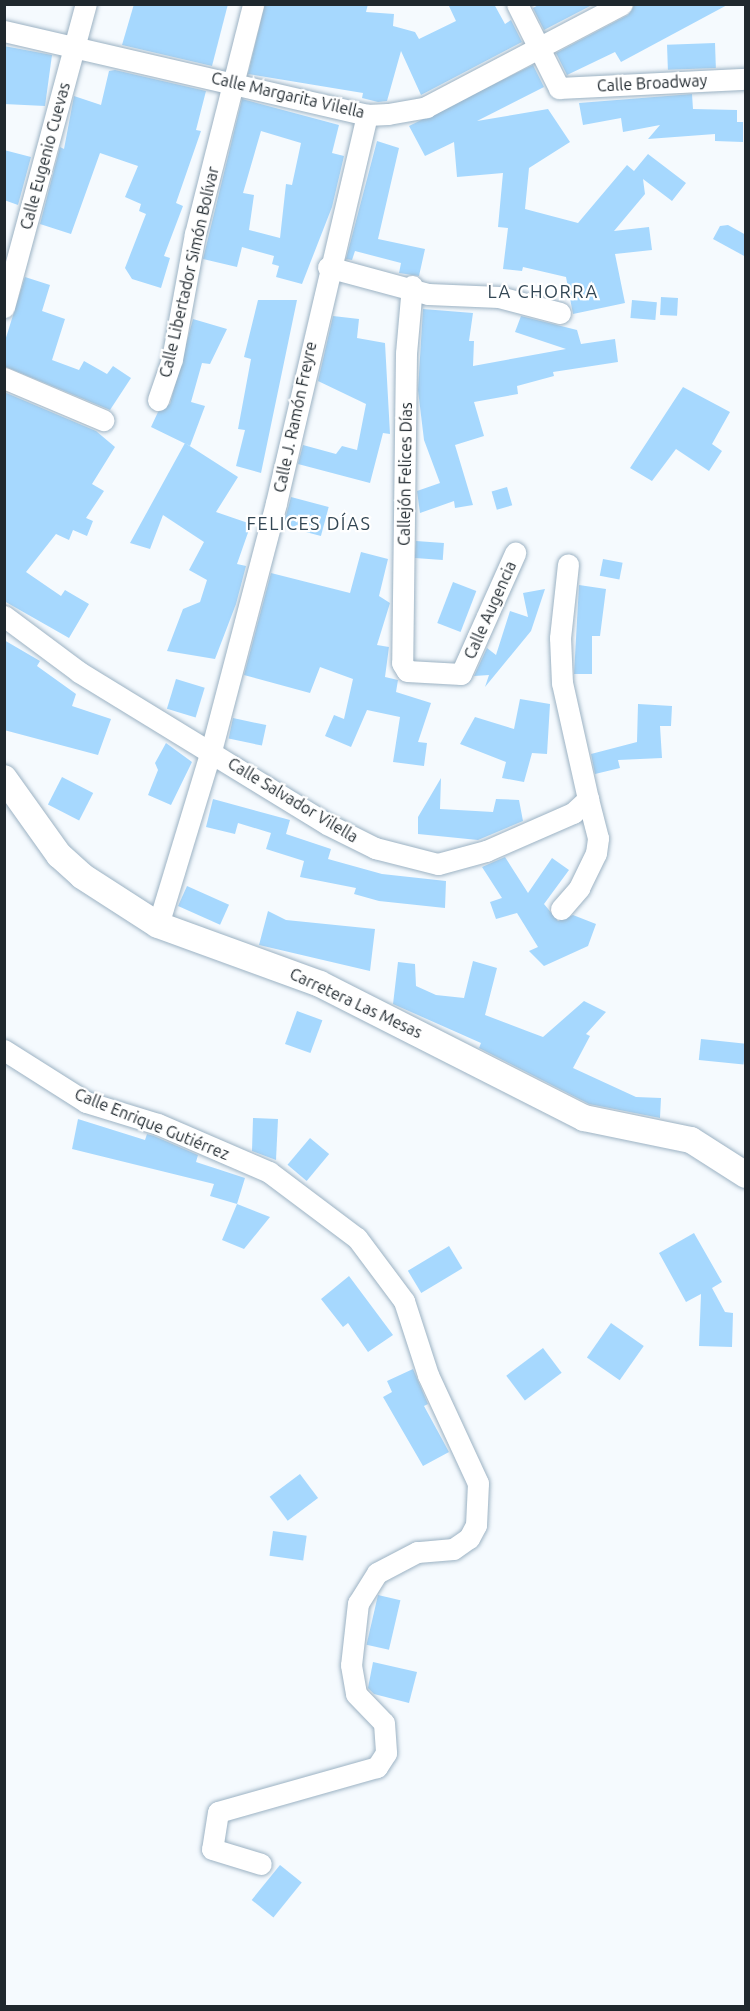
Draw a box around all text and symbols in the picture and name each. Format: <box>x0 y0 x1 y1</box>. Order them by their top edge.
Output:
street label: Calle Margarita Vilella <box>209 68 367 122</box>
street label: Calle Broadway <box>596 71 708 95</box>
street label: Calle Eugenio Cuevas <box>16 80 74 232</box>
street label: Calle Libertador Simón Bolívar <box>155 165 223 379</box>
district label: LA CHORRA <box>487 280 599 302</box>
street label: Calle J. Ramón Freyre <box>270 340 320 494</box>
street label: Callejón Felices Días <box>394 402 416 546</box>
district label: FELICES DÍAS <box>247 512 371 534</box>
street label: Calle Augencia <box>460 558 520 662</box>
street label: Calle Salvador Vilella <box>224 754 362 846</box>
street label: Carretera Las Mesas <box>287 964 425 1042</box>
street label: Calle Enrique Gutiérrez <box>72 1084 232 1164</box>

